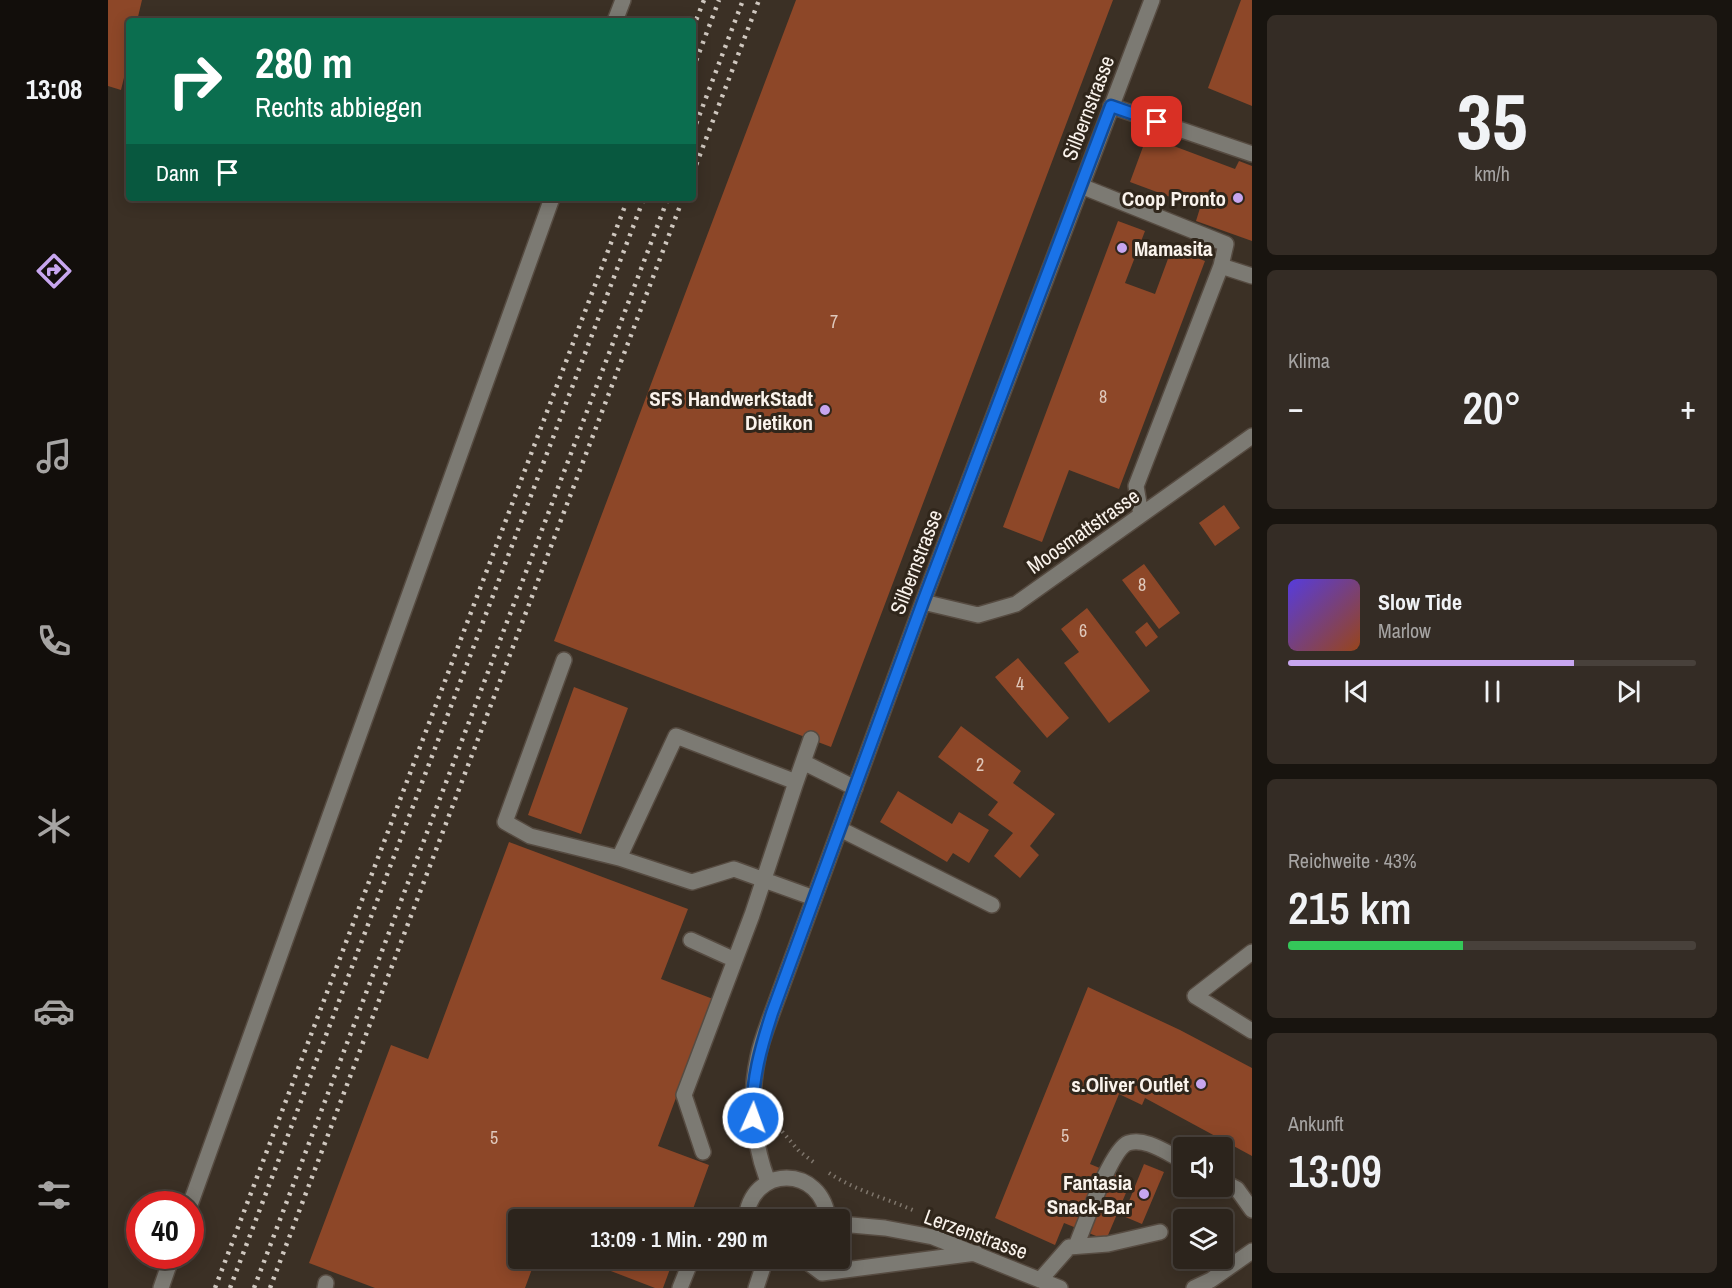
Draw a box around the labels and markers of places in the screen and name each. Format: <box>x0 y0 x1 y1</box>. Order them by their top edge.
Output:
pin <box>1131 96 1182 147</box>
place label: Coop Pronto <box>1122 184 1226 213</box>
marker: Coop Pronto <box>1231 191 1245 205</box>
place label: Mamasita <box>1134 234 1213 263</box>
marker: Mamasita <box>1115 241 1129 255</box>
place label: SFS HandwerkStadt Dietikon <box>649 384 813 437</box>
marker: SFS HandwerkStadt Dietikon <box>818 403 832 417</box>
place label: s.Oliver Outlet <box>1071 1070 1189 1099</box>
marker: s.Oliver Outlet <box>1194 1077 1208 1091</box>
place label: Fantasia Snack-Bar <box>1047 1168 1132 1221</box>
marker: Fantasia Snack-Bar <box>1137 1187 1151 1201</box>

